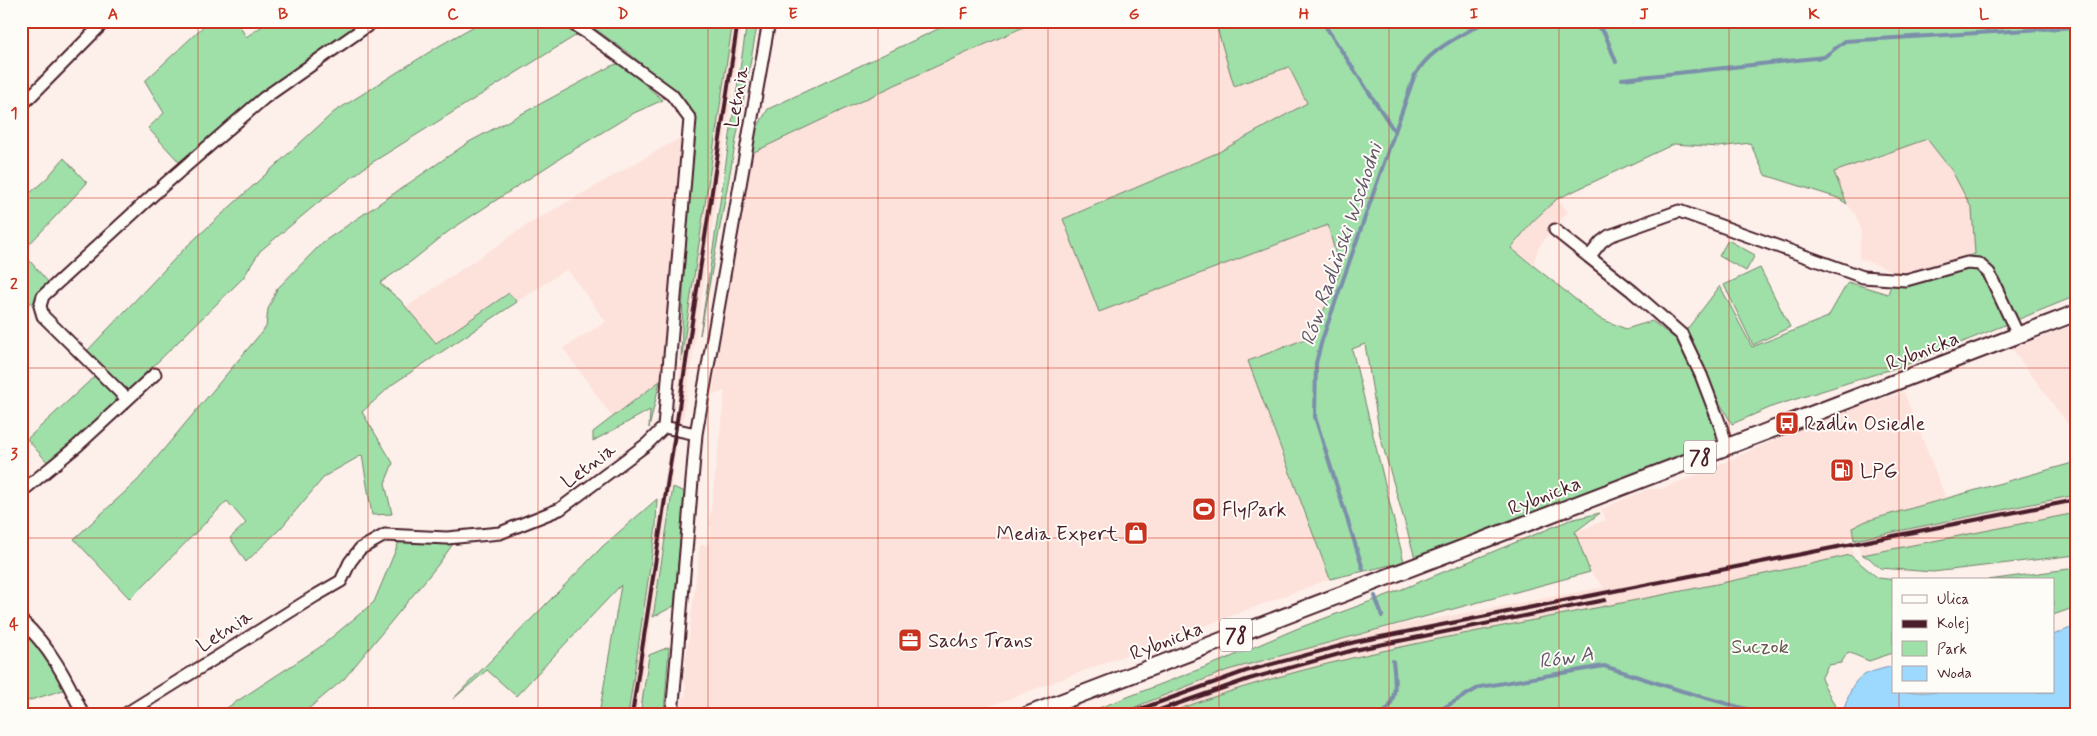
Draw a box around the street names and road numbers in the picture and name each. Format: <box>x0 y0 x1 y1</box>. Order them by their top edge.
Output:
street label: Letnia <box>719 64 756 130</box>
street label: Rybnicka <box>1882 325 1963 378</box>
street label: Letnia <box>556 436 622 496</box>
road number: 78 <box>1684 441 1716 474</box>
street label: Rybnicka <box>1504 470 1585 523</box>
street label: Letnia <box>192 603 259 659</box>
street label: Rybnicka <box>1126 615 1207 668</box>
road number: 78 <box>1220 618 1252 652</box>

